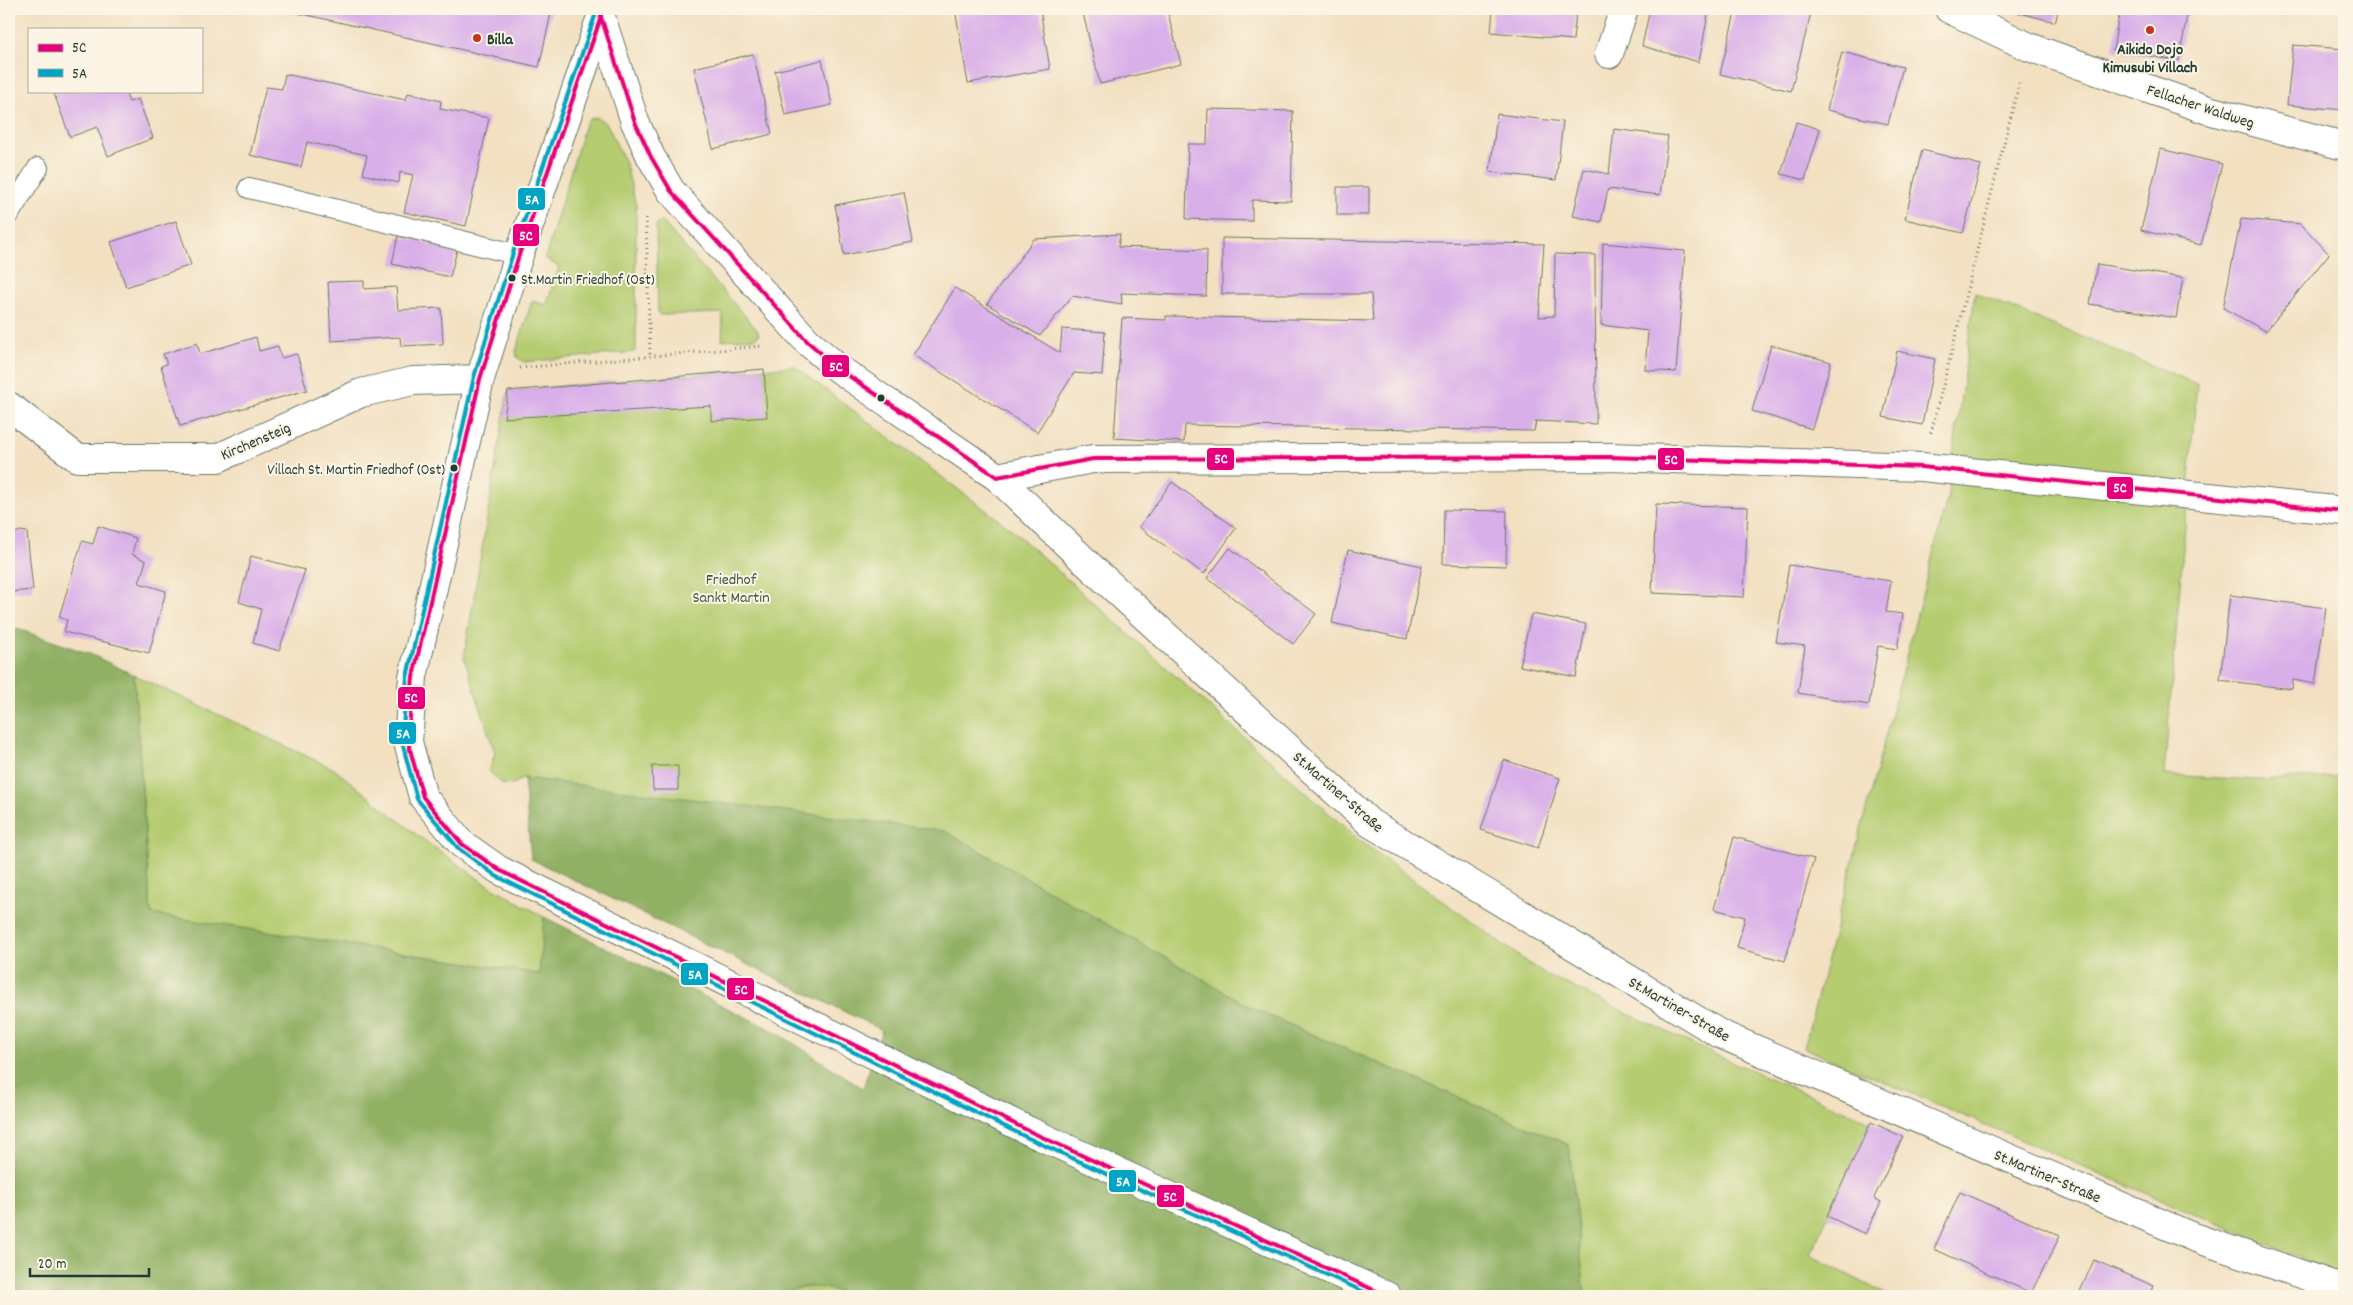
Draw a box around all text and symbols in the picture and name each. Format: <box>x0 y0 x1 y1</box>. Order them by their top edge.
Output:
marker: Aikido Dojo Kimusubi Villach <box>2144 24 2156 36</box>
legend <box>28 28 202 92</box>
place label: Billa <box>487 29 514 52</box>
marker: Billa <box>471 32 483 44</box>
text: 5C <box>72 38 86 60</box>
place label: Aikido Dojo Kimusubi Villach <box>2103 39 2197 80</box>
text: 5A <box>72 64 87 86</box>
street label: Fellacher Waldweg <box>2143 79 2257 136</box>
line badge: 5A <box>517 187 546 211</box>
text: 5A <box>525 191 539 211</box>
line badge: 5C <box>512 223 540 247</box>
text: 5C <box>519 227 533 247</box>
place label: St.Martin Friedhof (Ost) <box>521 270 655 292</box>
marker: St.Martin Friedhof (Ost) <box>507 273 517 283</box>
line badge: 5C <box>821 354 850 378</box>
text: 5C <box>829 358 843 378</box>
unlabelled marker <box>876 393 886 403</box>
street label: Kirchensteig <box>217 417 295 467</box>
line badge: 5C <box>1206 447 1235 471</box>
line badge: 5C <box>1657 447 1685 471</box>
text: 5C <box>1214 450 1228 470</box>
text: 5C <box>1664 451 1678 471</box>
place label: Villach St. Martin Friedhof (Ost) <box>268 460 445 482</box>
marker: Villach St. Martin Friedhof (Ost) <box>449 463 459 473</box>
line badge: 5C <box>2106 476 2134 500</box>
text: 5C <box>2113 479 2127 499</box>
park label: Friedhof Sankt Martin <box>692 569 770 610</box>
line badge: 5C <box>397 686 426 710</box>
text: 5C <box>404 689 418 709</box>
line badge: 5A <box>388 721 417 745</box>
text: 5A <box>396 725 410 745</box>
street label: St.Martiner-Straße <box>1287 747 1388 839</box>
line badge: 5A <box>680 962 709 986</box>
text: 5A <box>688 966 702 986</box>
street label: St.Martiner-Straße <box>1624 972 1734 1049</box>
line badge: 5C <box>726 977 755 1001</box>
text: 5C <box>734 981 748 1001</box>
street label: St.Martiner-Straße <box>1990 1144 2104 1210</box>
line badge: 5A <box>1108 1169 1137 1193</box>
text: 5A <box>1116 1173 1130 1193</box>
line badge: 5C <box>1156 1184 1185 1208</box>
text: 5C <box>1163 1188 1177 1208</box>
scale bar <box>30 1245 149 1277</box>
text: 20 m <box>38 1254 66 1276</box>

